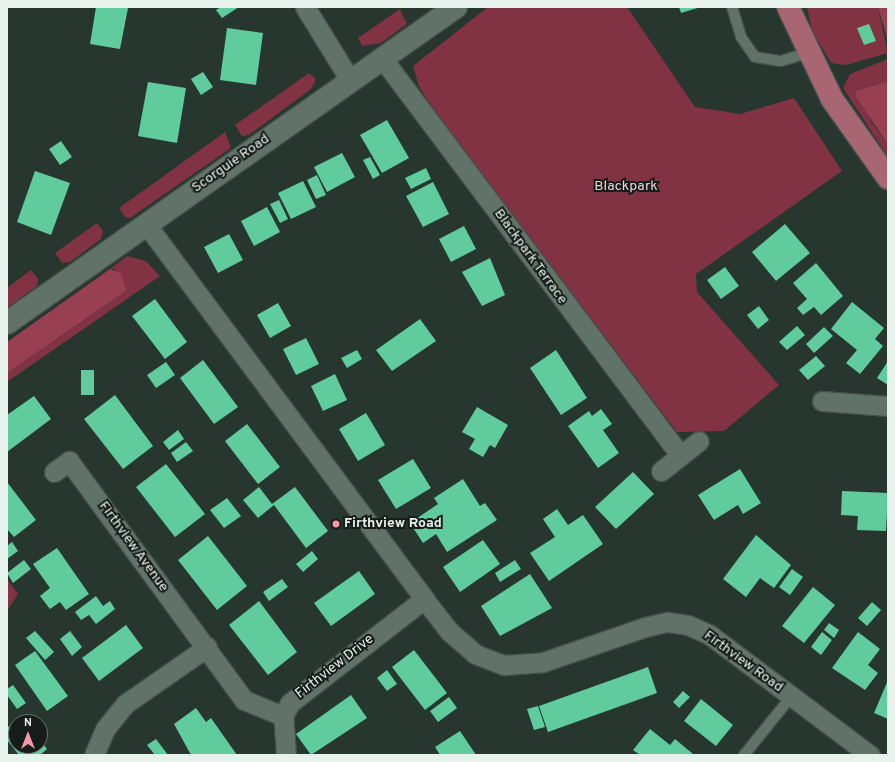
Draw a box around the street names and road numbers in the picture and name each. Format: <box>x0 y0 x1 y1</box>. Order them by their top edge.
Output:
street label: Scorguie Road <box>189 131 273 197</box>
street label: Blackpark Terrace <box>490 206 570 308</box>
street label: Firthview Avenue <box>94 498 172 596</box>
street label: Firthview Road <box>700 628 786 696</box>
street label: Firthview Drive <box>293 631 377 703</box>

